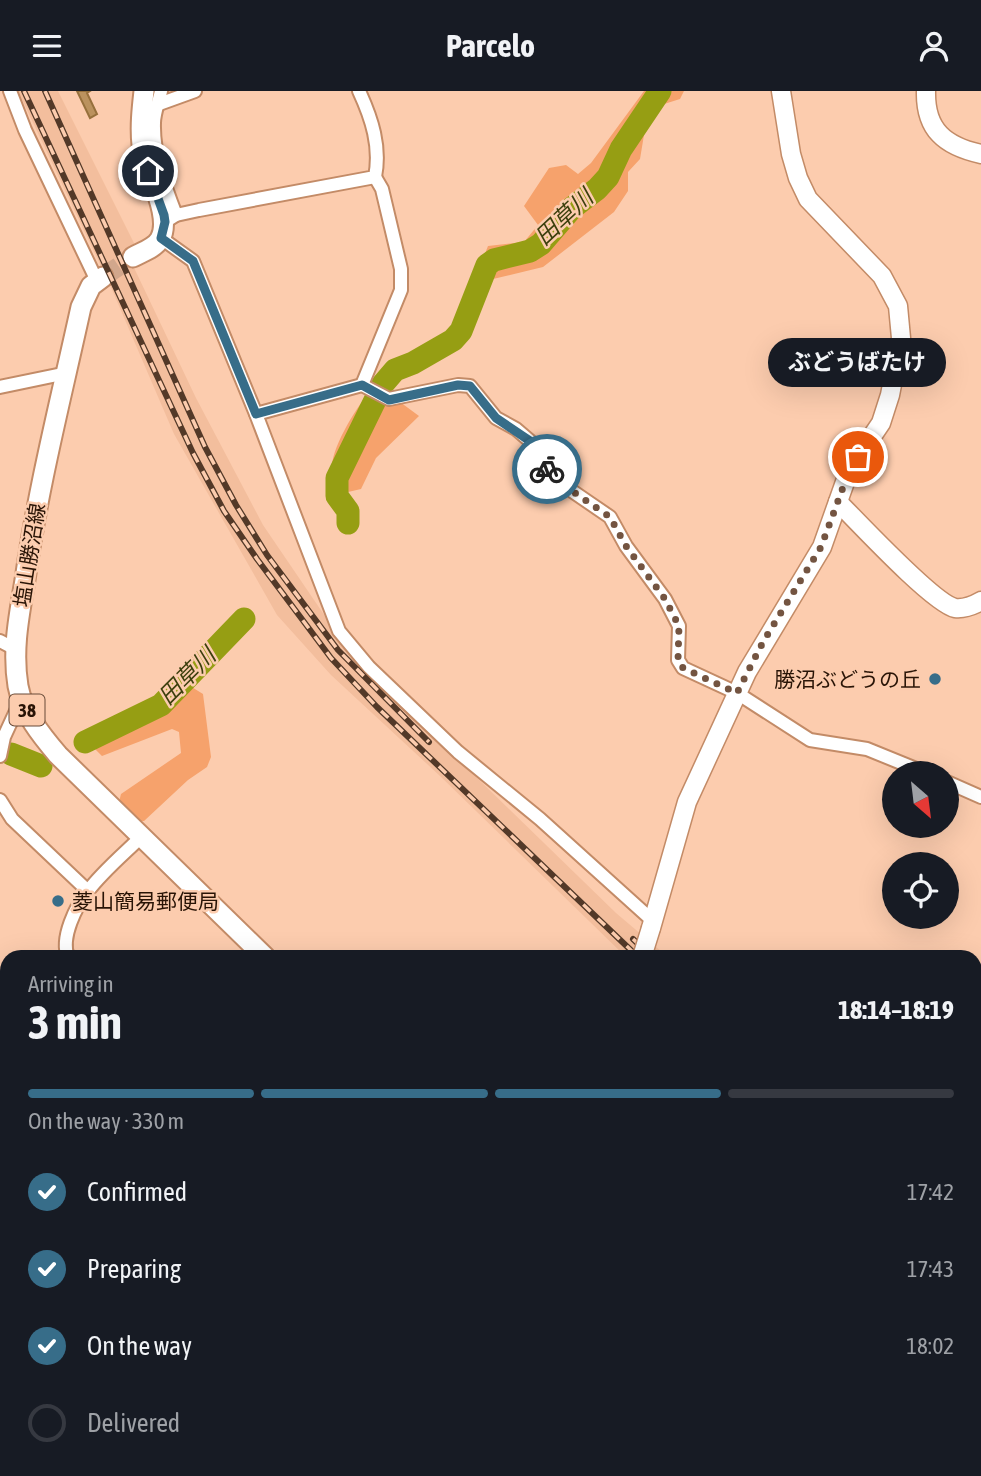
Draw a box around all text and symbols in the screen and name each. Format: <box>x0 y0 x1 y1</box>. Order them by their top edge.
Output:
icon: menu <box>28 27 66 65</box>
text: Parcelo <box>446 27 535 64</box>
icon: person <box>915 27 953 65</box>
pin <box>118 141 178 201</box>
icon: home <box>129 152 167 190</box>
water label: 田草川 <box>530 182 600 250</box>
callout: ぶどうばたけ <box>769 338 947 387</box>
text: ぶどうばたけ <box>788 349 926 375</box>
pin <box>828 427 888 487</box>
courier <box>512 434 582 504</box>
icon: bag <box>839 438 877 476</box>
icon: bike <box>528 450 566 488</box>
street label: 塩山勝沼線 <box>9 501 49 609</box>
water label: 田草川 <box>153 640 223 710</box>
place label: 勝沼ぶどうの丘 <box>774 667 921 691</box>
marker: 勝沼ぶどうの丘 <box>927 671 943 687</box>
road number: 38 <box>10 695 44 725</box>
north arrow <box>882 761 959 838</box>
map controls <box>882 761 959 929</box>
button: locate <box>882 852 959 929</box>
place label: 菱山簡易郵便局 <box>72 889 219 913</box>
marker: 菱山簡易郵便局 <box>50 893 66 909</box>
text: Arriving in <box>28 971 114 997</box>
text: 18:14–18:19 <box>838 995 954 1025</box>
text: 3 min <box>28 996 122 1049</box>
text: On the way · 330 m <box>28 1108 184 1134</box>
icon: check <box>28 1173 66 1211</box>
text: Confirmed <box>87 1177 187 1207</box>
text: 17:42 <box>907 1179 954 1205</box>
icon: check <box>28 1250 66 1288</box>
text: Preparing <box>87 1254 181 1284</box>
text: 17:43 <box>907 1256 954 1282</box>
icon: check <box>28 1327 66 1365</box>
text: On the way <box>87 1331 192 1361</box>
text: 18:02 <box>906 1333 954 1359</box>
text: Delivered <box>87 1408 180 1438</box>

